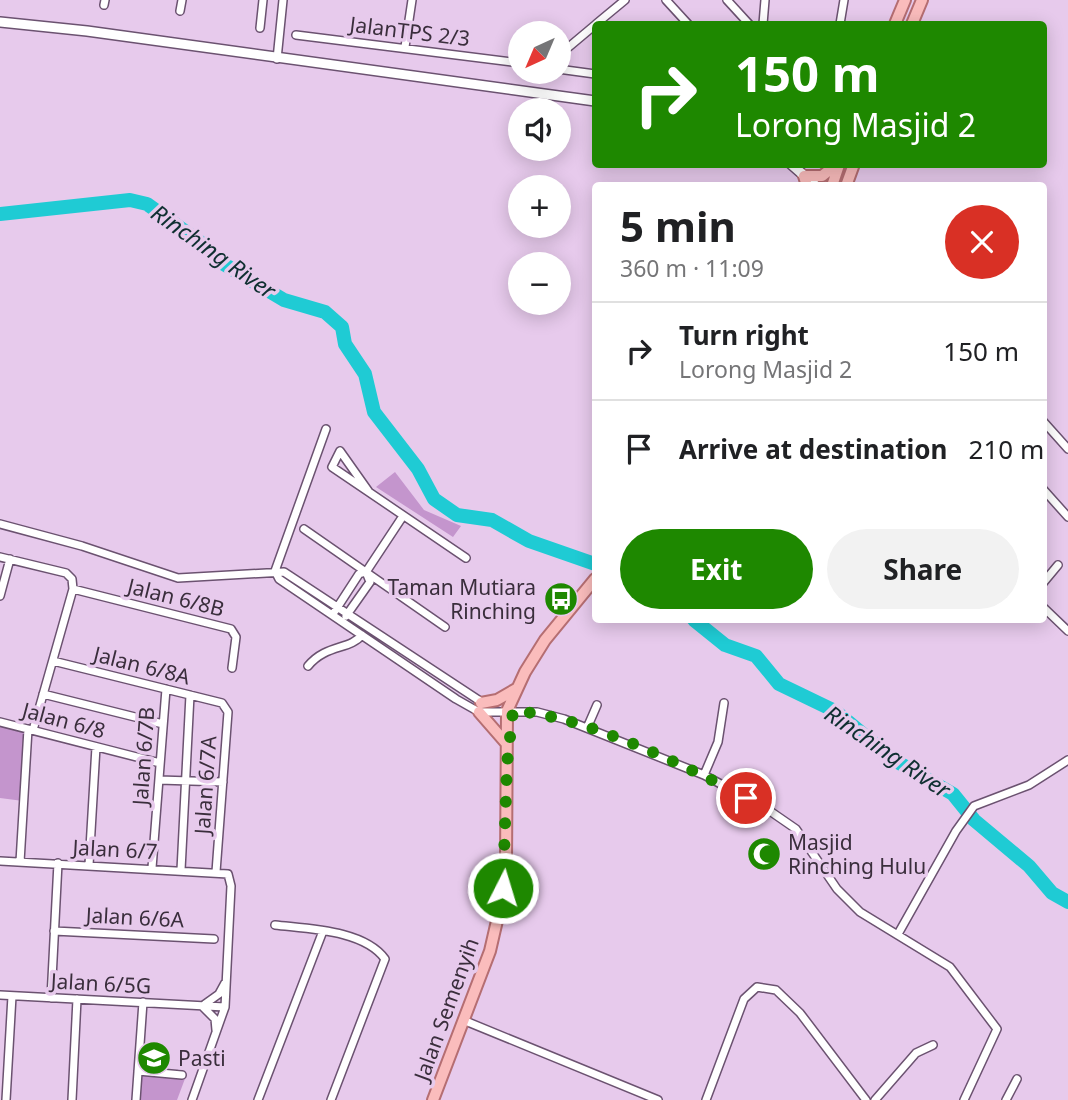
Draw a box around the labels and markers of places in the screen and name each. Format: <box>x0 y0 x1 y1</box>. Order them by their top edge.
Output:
place label: Taman Mutiara Rinching <box>388 573 536 625</box>
bus stop icon: Taman Mutiara Rinching <box>542 580 580 618</box>
pin <box>716 768 776 828</box>
place label: Masjid Rinching Hulu <box>788 828 926 880</box>
mosque icon: Masjid Rinching Hulu <box>745 835 783 873</box>
school or university icon: Pasti <box>135 1039 173 1077</box>
place label: Pasti <box>178 1044 226 1072</box>

